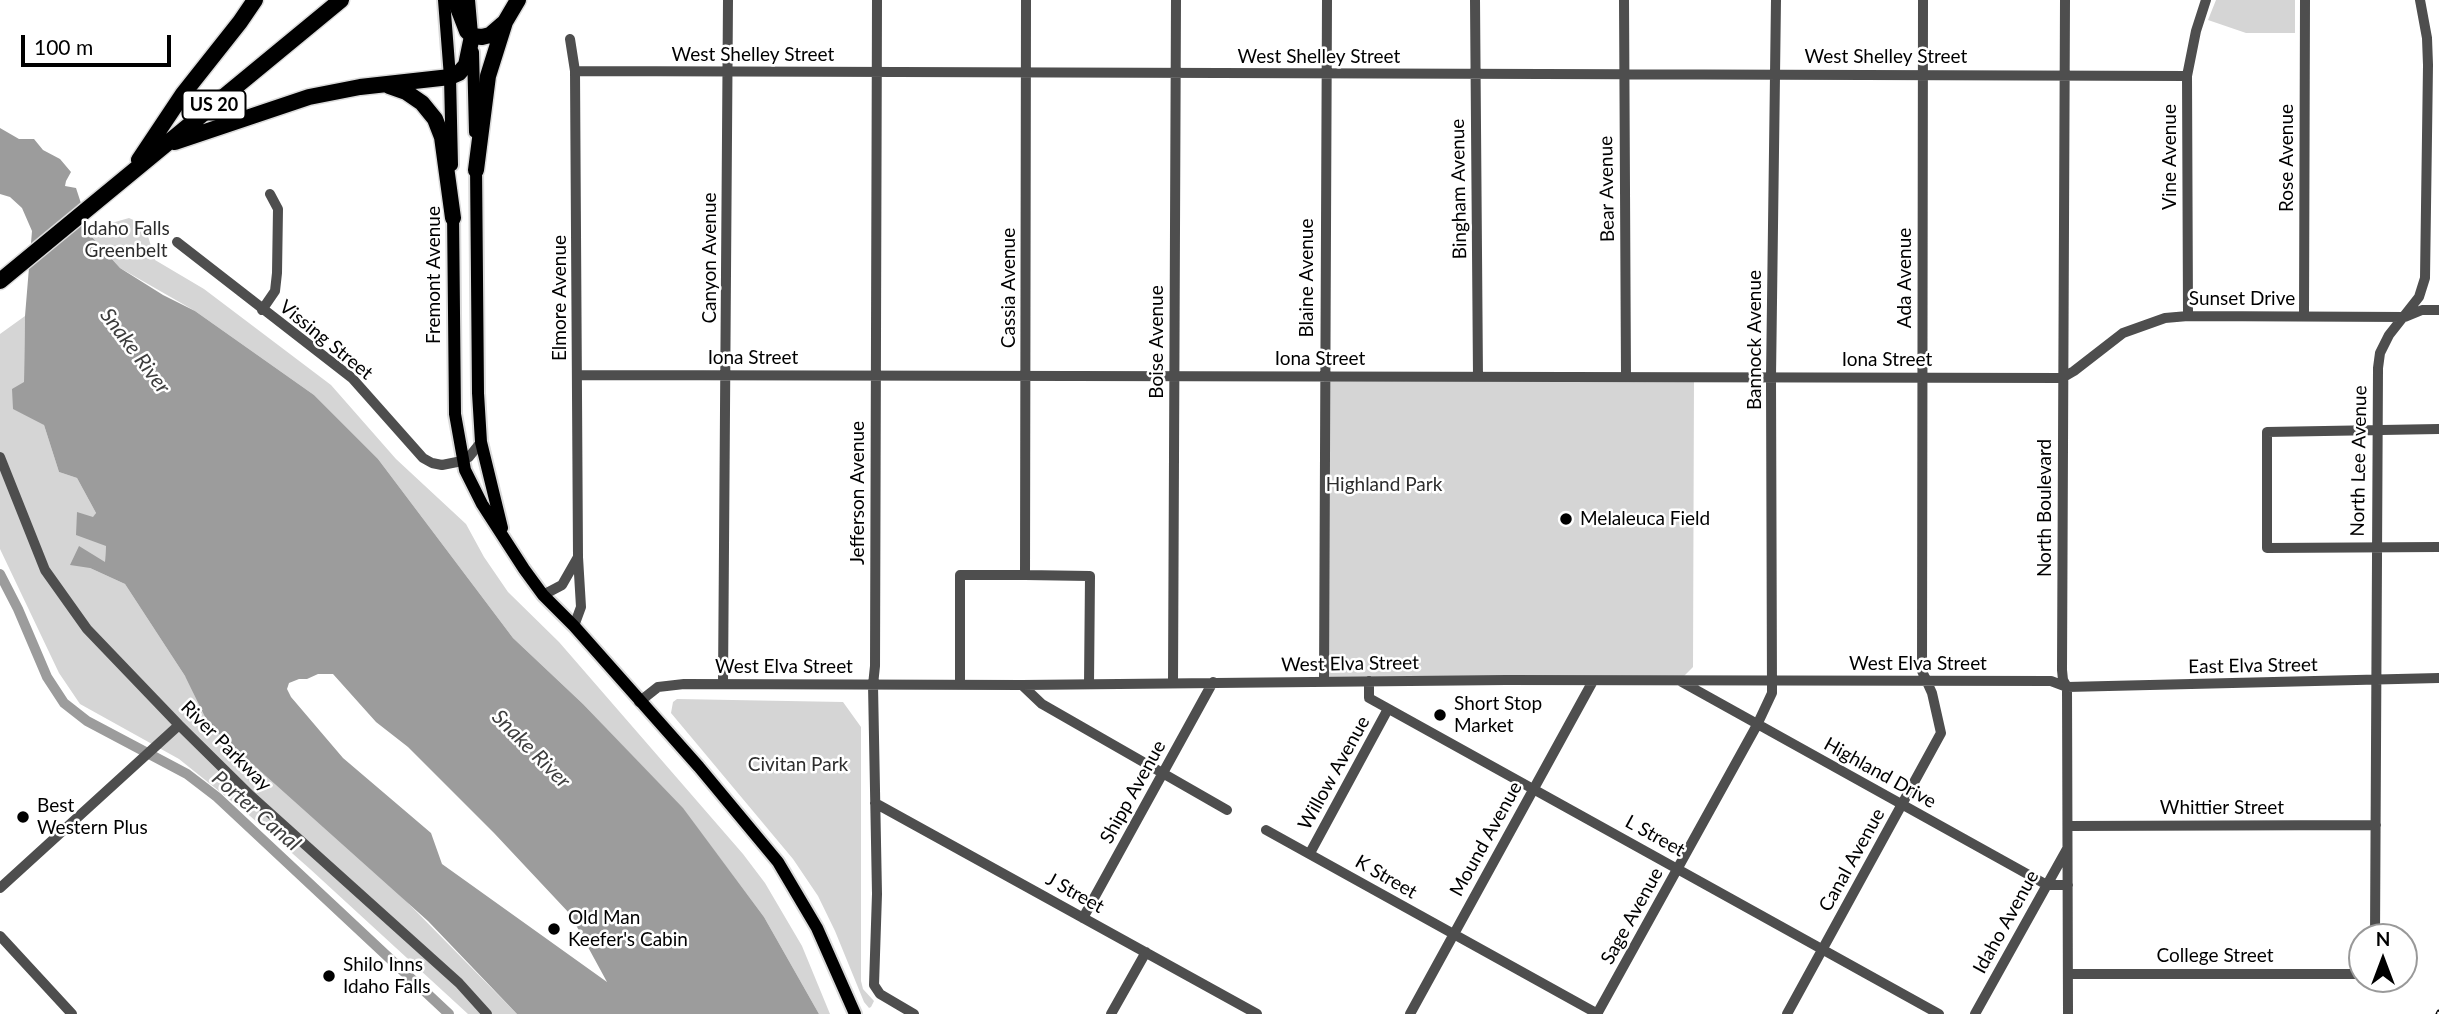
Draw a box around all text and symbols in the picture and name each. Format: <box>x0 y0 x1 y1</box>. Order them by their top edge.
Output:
scale bar <box>24 21 175 65</box>
text: 100 m <box>34 34 93 59</box>
street label: West Shelley Street <box>672 44 834 66</box>
street label: West Shelley Street <box>1238 46 1400 68</box>
street label: West Shelley Street <box>1805 46 1967 68</box>
road number: US 20 <box>182 90 246 120</box>
street label: Vine Avenue <box>2159 104 2181 210</box>
street label: Rose Avenue <box>2276 104 2298 212</box>
street label: Bingham Avenue <box>1446 119 1472 259</box>
street label: Bear Avenue <box>1595 136 1619 242</box>
street label: Canyon Avenue <box>699 192 721 324</box>
street label: Fremont Avenue <box>423 206 445 344</box>
park label: Idaho Falls Greenbelt <box>82 218 170 262</box>
street label: Blaine Avenue <box>1296 219 1318 337</box>
street label: Cassia Avenue <box>998 228 1020 348</box>
street label: Ada Avenue <box>1894 228 1916 328</box>
street label: Elmore Avenue <box>549 235 571 361</box>
street label: Bannock Avenue <box>1744 270 1766 410</box>
street label: Boise Avenue <box>1146 285 1168 399</box>
street label: Sunset Drive <box>2189 288 2295 310</box>
street label: Vissing Street <box>275 295 377 385</box>
water label: Snake River <box>95 303 175 399</box>
street label: Iona Street <box>708 347 798 369</box>
street label: Iona Street <box>1275 348 1365 370</box>
street label: Iona Street <box>1842 349 1932 371</box>
street label: North Lee Avenue <box>2346 385 2372 537</box>
street label: Jefferson Avenue <box>847 421 869 565</box>
street label: North Boulevard <box>2034 439 2056 577</box>
park label: Highland Park <box>1326 474 1442 496</box>
place label: Melaleuca Field <box>1580 508 1710 530</box>
marker: Melaleuca Field <box>1558 511 1574 527</box>
street label: West Elva Street <box>1281 651 1419 677</box>
street label: West Elva Street <box>1849 653 1987 675</box>
street label: East Elva Street <box>2188 653 2318 679</box>
street label: West Elva Street <box>715 656 853 678</box>
place label: Short Stop Market <box>1454 693 1542 737</box>
street label: River Parkway <box>176 696 276 796</box>
water label: Snake River <box>487 705 575 793</box>
marker: Short Stop Market <box>1432 707 1448 723</box>
street label: Willow Avenue <box>1293 712 1375 834</box>
street label: Highland Drive <box>1820 733 1940 813</box>
street label: Shipp Avenue <box>1095 736 1171 848</box>
park label: Civitan Park <box>748 754 848 776</box>
water label: Porter Canal <box>207 766 305 856</box>
street label: Mound Avenue <box>1445 778 1527 900</box>
place label: Best Western Plus <box>37 795 148 839</box>
street label: Whittier Street <box>2160 797 2284 819</box>
street label: Canal Avenue <box>1814 804 1890 916</box>
marker: Best Western Plus <box>15 809 31 825</box>
street label: L Street <box>1621 810 1689 862</box>
street label: K Street <box>1351 850 1421 904</box>
street label: Sage Avenue <box>1596 864 1668 968</box>
street label: Idaho Avenue <box>1968 867 2044 977</box>
street label: J Street <box>1042 868 1108 918</box>
place label: Old Man Keefer's Cabin <box>568 907 688 951</box>
marker: Old Man Keefer's Cabin <box>546 921 562 937</box>
north arrow <box>2348 923 2418 993</box>
text: N <box>2376 927 2390 950</box>
street label: College Street <box>2157 945 2273 967</box>
place label: Shilo Inns Idaho Falls <box>343 954 430 998</box>
marker: Shilo Inns Idaho Falls <box>321 968 337 984</box>

